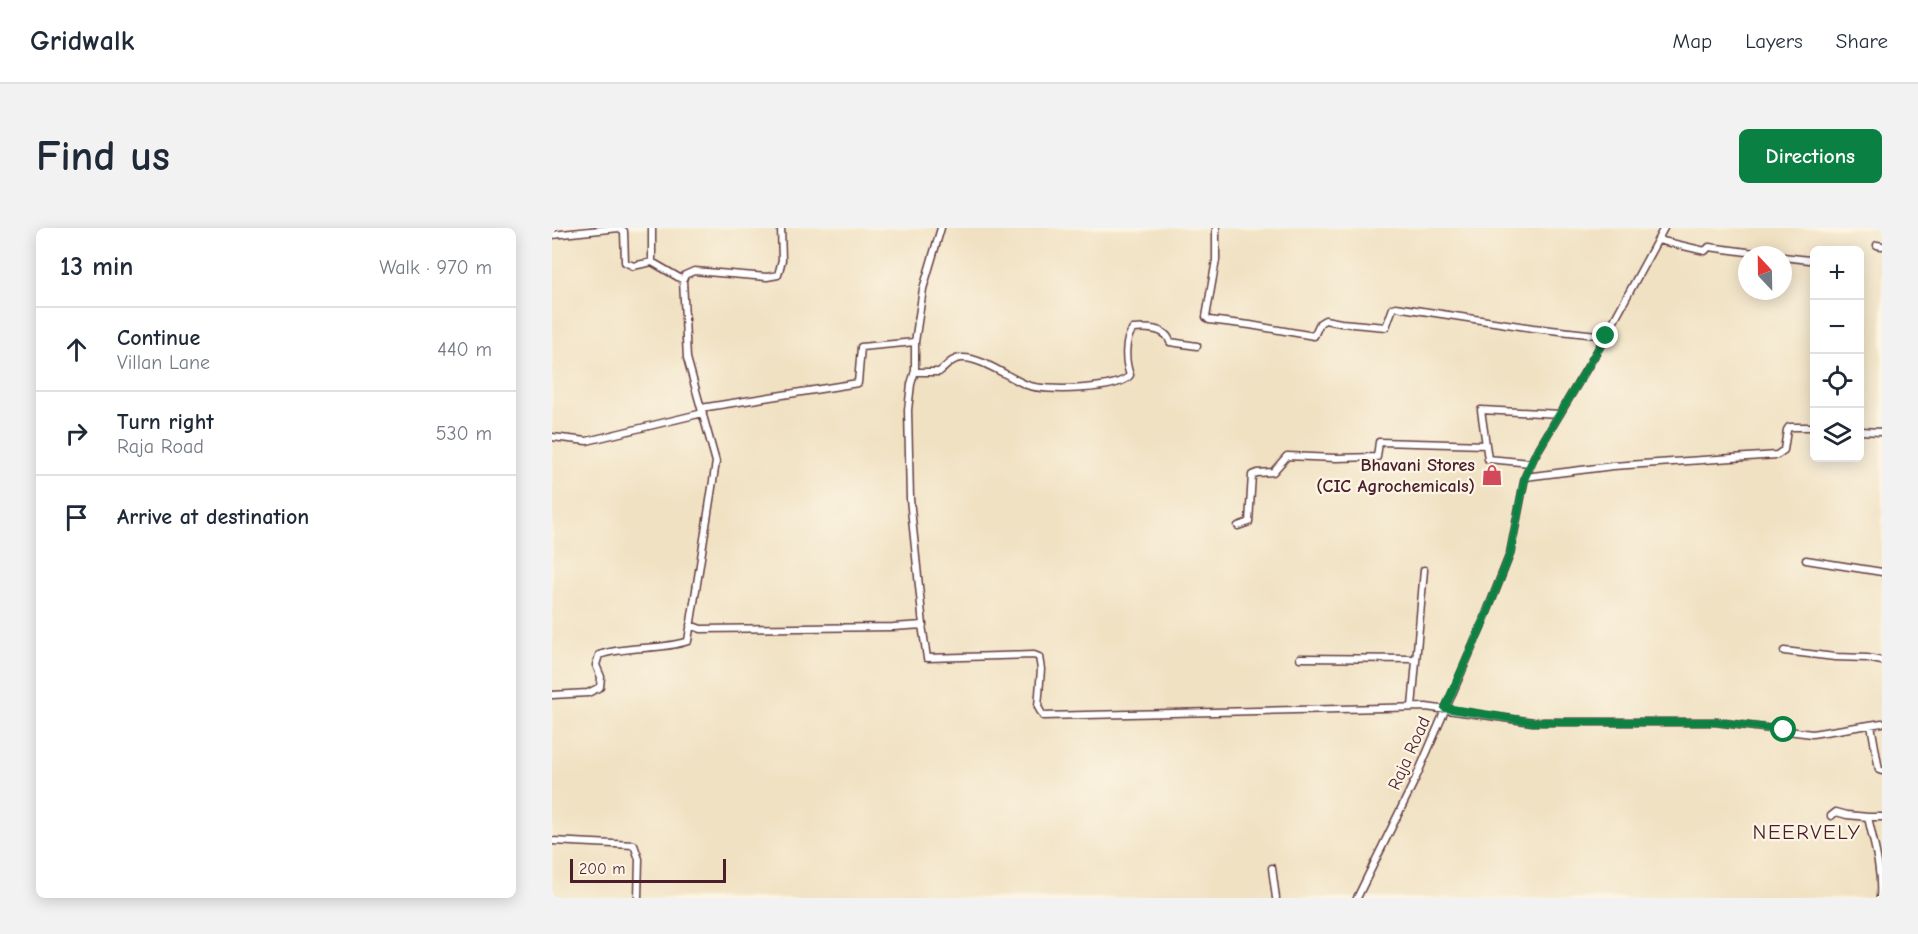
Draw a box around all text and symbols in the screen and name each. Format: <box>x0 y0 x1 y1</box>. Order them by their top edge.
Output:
text: Gridwalk <box>30 25 134 57</box>
text: Map <box>1673 29 1712 53</box>
text: Layers <box>1745 29 1803 53</box>
text: Share <box>1836 29 1888 53</box>
button: Directions <box>1739 129 1882 183</box>
text: Find us <box>36 132 170 181</box>
north arrow <box>1738 246 1792 300</box>
map controls <box>1810 246 1864 462</box>
button: + <box>1810 246 1864 300</box>
text: 13 min <box>60 252 133 282</box>
text: Walk · 970 m <box>379 256 492 279</box>
button: − <box>1810 300 1864 354</box>
route end <box>1592 322 1618 348</box>
text: Continue <box>117 325 200 351</box>
icon: ahead <box>60 333 93 366</box>
text: 440 m <box>437 338 492 361</box>
text: Villan Lane <box>117 351 210 374</box>
button: locate <box>1810 354 1864 408</box>
button: layers <box>1810 408 1864 462</box>
text: Turn right <box>117 409 214 435</box>
icon: right <box>60 417 93 450</box>
text: 530 m <box>436 422 492 445</box>
text: Raja Road <box>117 435 204 458</box>
place label: Bhavani Stores (CIC Agrochemicals) <box>1316 455 1475 497</box>
shop icon: Bhavani Stores (CIC Agrochemicals) <box>1480 463 1504 487</box>
icon: arrive <box>60 501 93 534</box>
text: Arrive at destination <box>117 504 309 530</box>
street label: Raja Road <box>1384 713 1435 793</box>
route start <box>1770 716 1796 742</box>
district label: NEERVELY <box>1753 820 1861 844</box>
scale bar <box>570 856 726 884</box>
text: 200 m <box>579 860 625 878</box>

